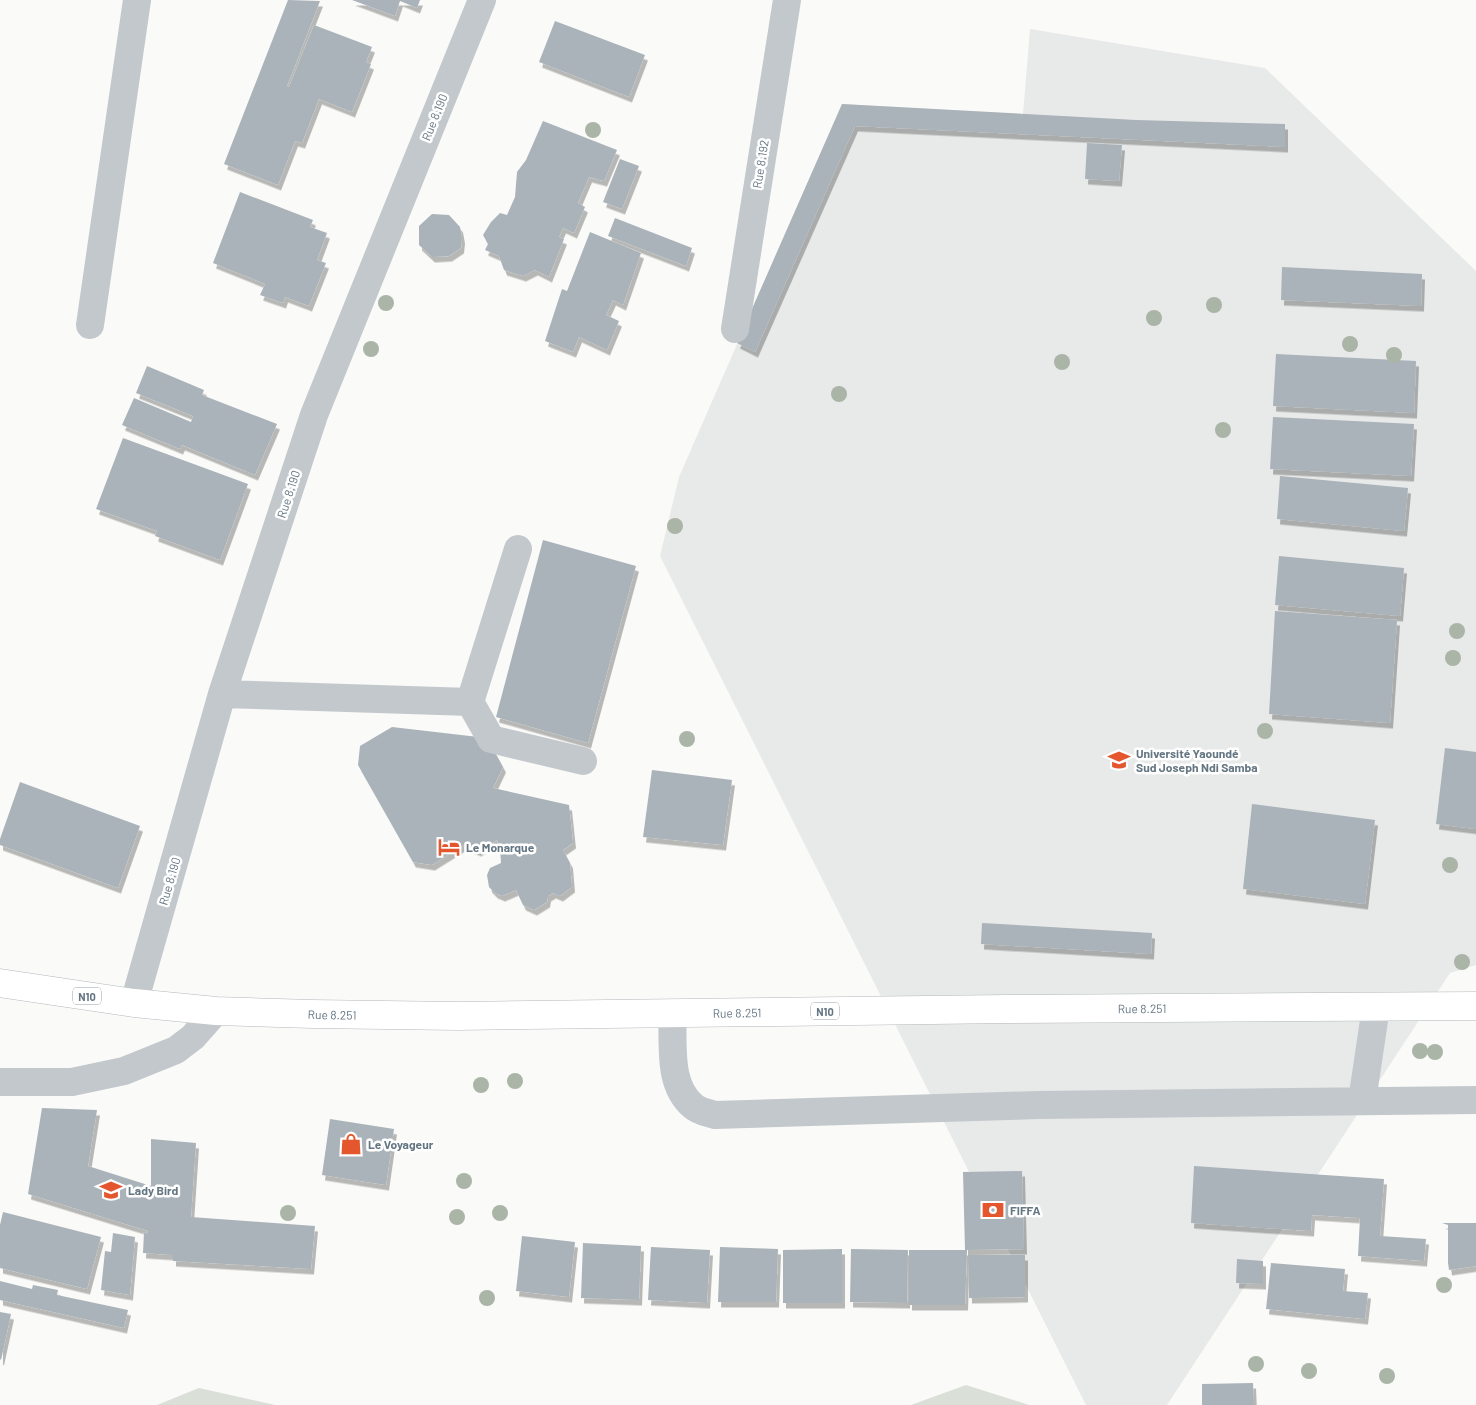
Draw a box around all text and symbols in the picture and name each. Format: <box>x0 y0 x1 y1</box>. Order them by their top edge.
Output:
street label: Rue 8.190 <box>418 91 450 143</box>
street label: Rue 8.192 <box>749 139 771 189</box>
street label: Rue 8.190 <box>274 468 302 520</box>
place label: Université Yaoundé Sud Joseph Ndi Samba <box>1136 746 1258 774</box>
school or university icon: Université Yaoundé Sud Joseph Ndi Samba <box>1106 747 1132 773</box>
hotel icon: Le Monarque <box>436 834 462 860</box>
place label: Le Monarque <box>466 840 535 854</box>
street label: Rue 8.190 <box>155 855 183 907</box>
road number: N10 <box>73 988 101 1004</box>
street label: Rue 8.251 <box>1118 1001 1166 1015</box>
road number: N10 <box>811 1002 839 1019</box>
street label: Rue 8.251 <box>713 1005 761 1020</box>
street label: Rue 8.251 <box>308 1007 357 1022</box>
shop icon: Le Voyageur <box>338 1131 364 1157</box>
place label: Le Voyageur <box>368 1137 434 1151</box>
school or university icon: Lady Bird <box>98 1177 124 1203</box>
place label: Lady Bird <box>128 1183 178 1197</box>
bank icon: FIFFA <box>980 1197 1006 1223</box>
place label: FIFFA <box>1010 1203 1040 1217</box>

